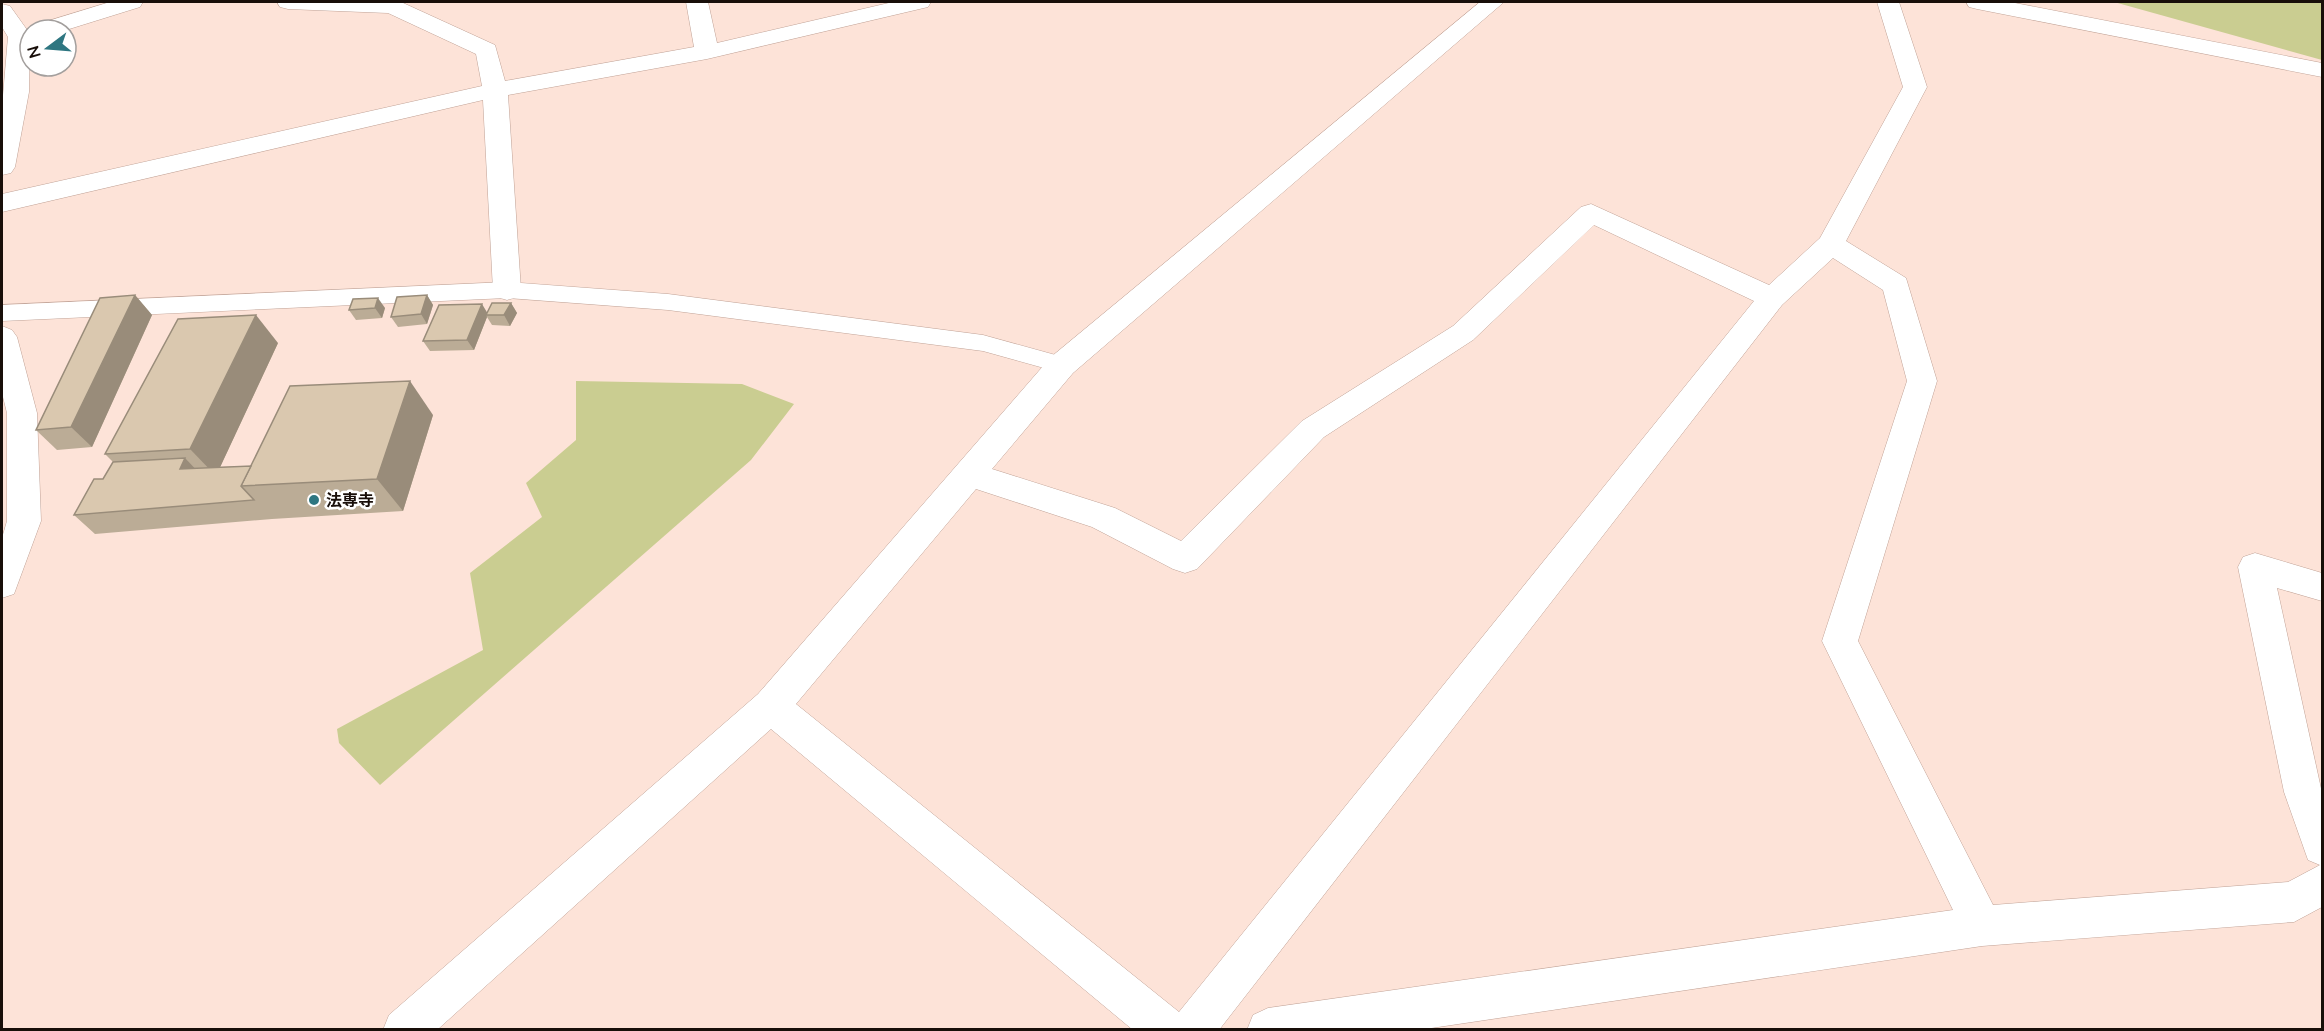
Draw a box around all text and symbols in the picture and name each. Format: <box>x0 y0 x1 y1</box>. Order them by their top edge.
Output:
north arrow <box>18 18 78 78</box>
text: N <box>22 44 45 61</box>
place label: 法専寺 <box>326 490 374 510</box>
marker: 法専寺 <box>307 493 321 507</box>

